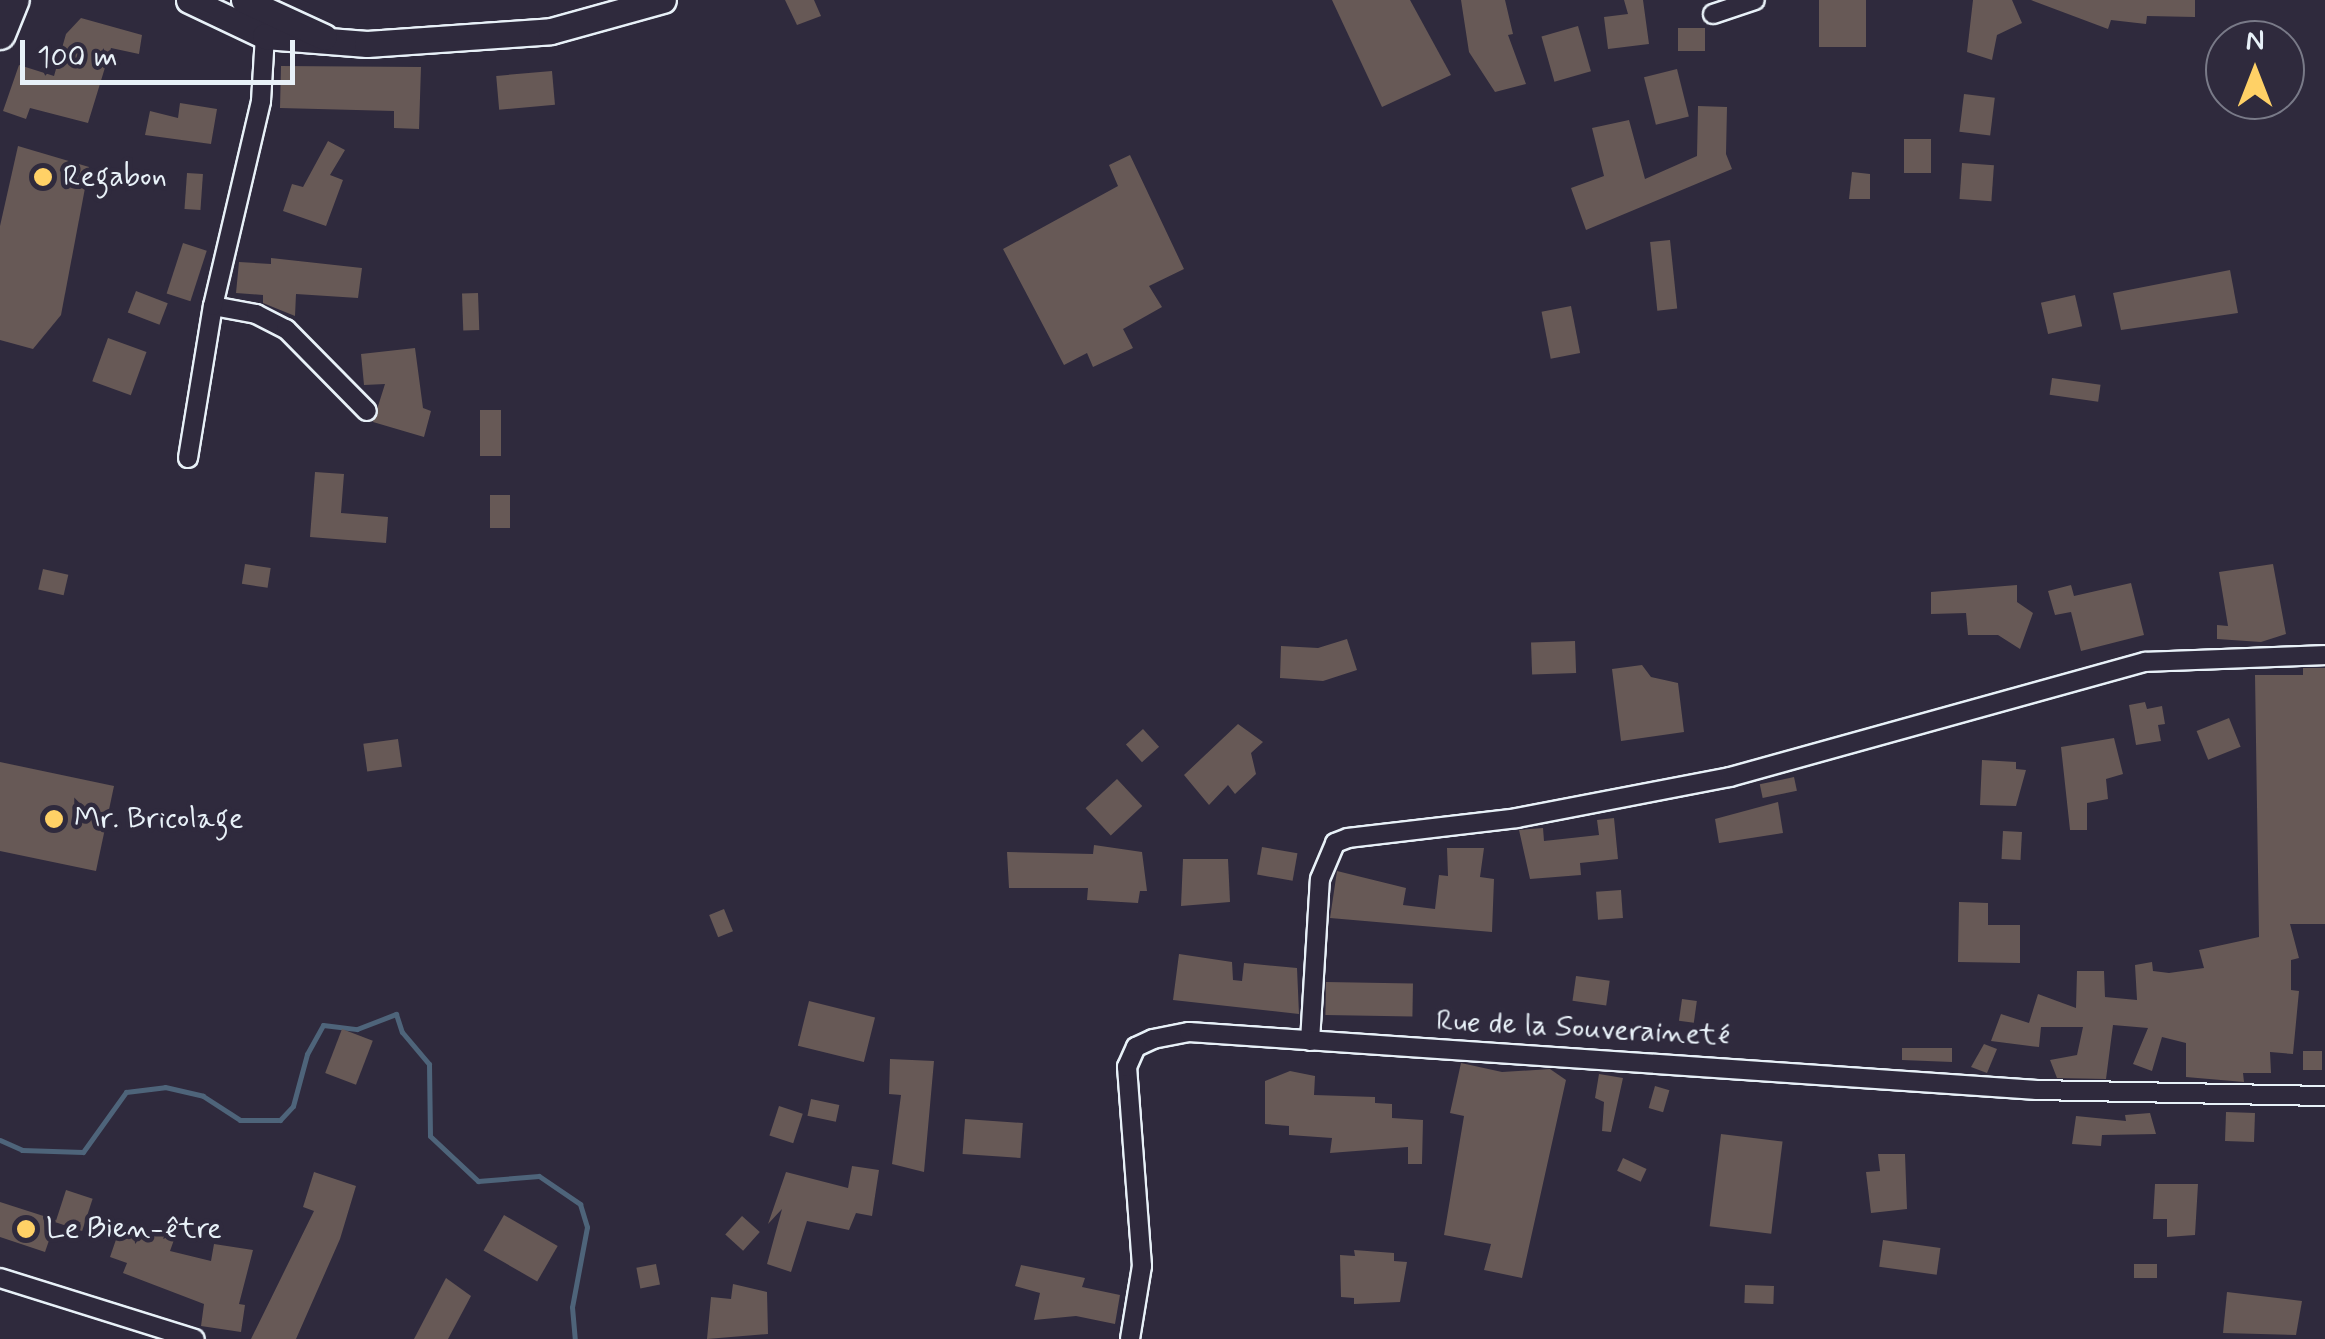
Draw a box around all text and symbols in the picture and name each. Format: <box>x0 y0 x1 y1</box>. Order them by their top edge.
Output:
scale bar <box>25 20 300 82</box>
north arrow <box>2205 20 2305 120</box>
text: N <box>2246 23 2264 60</box>
text: 100 m <box>37 38 118 77</box>
place label: Regabon <box>63 159 167 195</box>
marker: Regabon <box>32 166 54 188</box>
place label: Mr. Bricolage <box>74 801 244 837</box>
marker: Mr. Bricolage <box>43 808 65 830</box>
street label: Rue de la Souveraineté <box>1443 1004 1723 1054</box>
place label: Le Bien-être <box>46 1211 215 1247</box>
marker: Le Bien-être <box>15 1218 37 1240</box>

